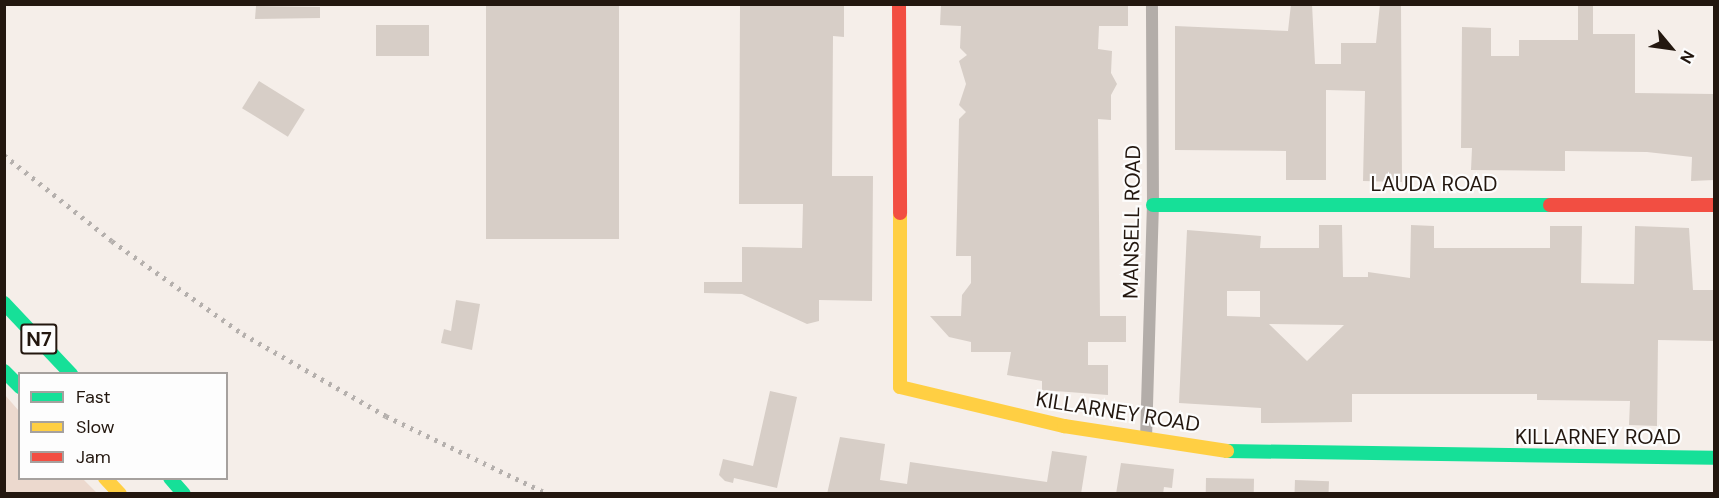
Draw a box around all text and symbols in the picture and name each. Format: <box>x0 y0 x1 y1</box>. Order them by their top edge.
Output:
north arrow <box>1641 18 1701 78</box>
text: N <box>1675 47 1699 67</box>
street label: MANSELL ROAD <box>1118 145 1146 299</box>
street label: LAUDA ROAD <box>1370 171 1498 197</box>
road number: N7 <box>20 322 58 356</box>
legend <box>18 372 228 480</box>
text: Fast <box>76 385 111 409</box>
street label: KILLARNEY ROAD <box>1034 387 1202 437</box>
text: Slow <box>76 415 115 439</box>
street label: KILLARNEY ROAD <box>1515 424 1681 450</box>
text: Jam <box>76 445 111 469</box>

